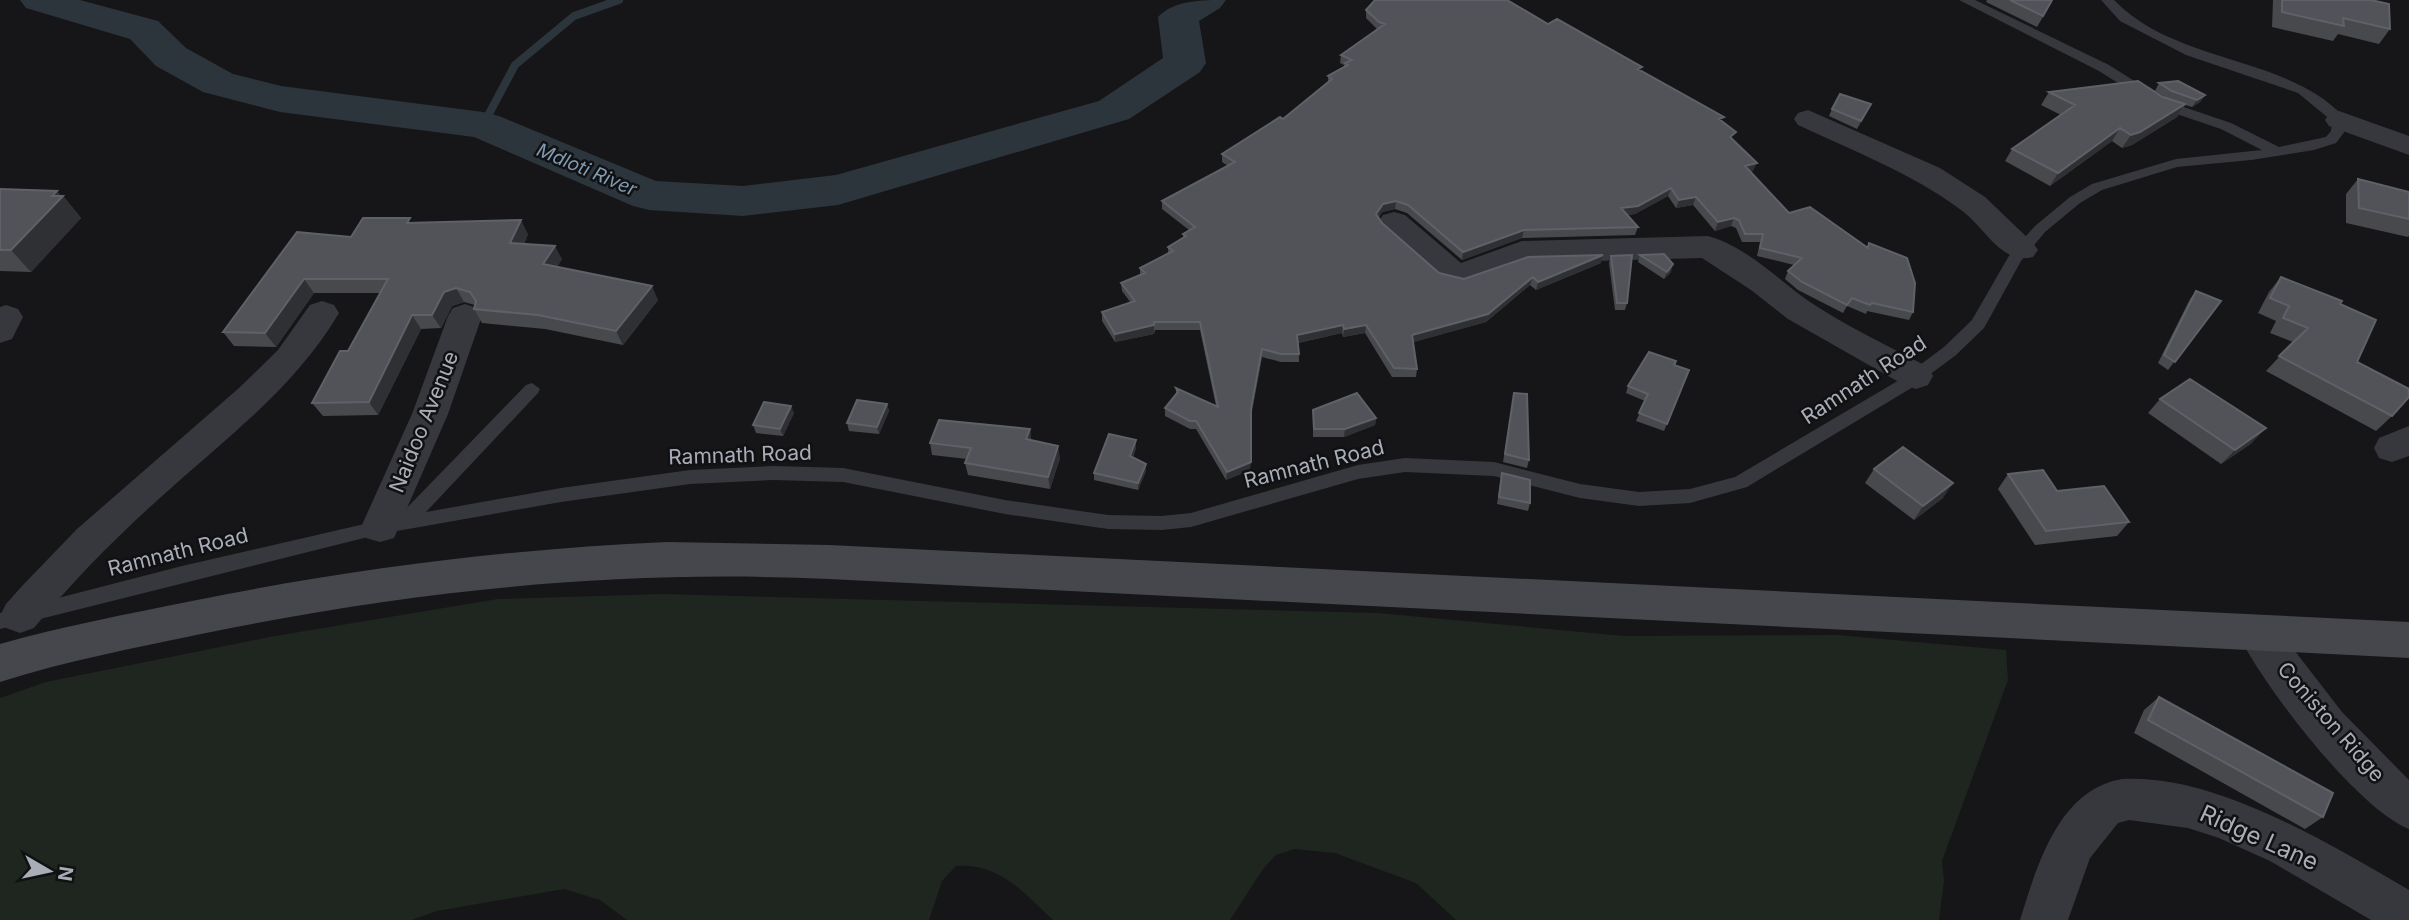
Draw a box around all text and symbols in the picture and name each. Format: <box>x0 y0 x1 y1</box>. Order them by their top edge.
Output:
water label: Mdloti River <box>533 138 641 201</box>
street label: Ramnath Road <box>1797 330 1931 429</box>
street label: Naidoo Avenue <box>384 347 463 496</box>
street label: Ramnath Road <box>1241 434 1387 493</box>
street label: Ramnath Road <box>668 440 812 469</box>
street label: Ramnath Road <box>105 522 251 581</box>
street label: Coniston Ridge <box>2273 657 2390 787</box>
street label: Ridge Lane <box>2195 799 2323 877</box>
north arrow <box>14 836 84 906</box>
text: N <box>53 865 78 883</box>

